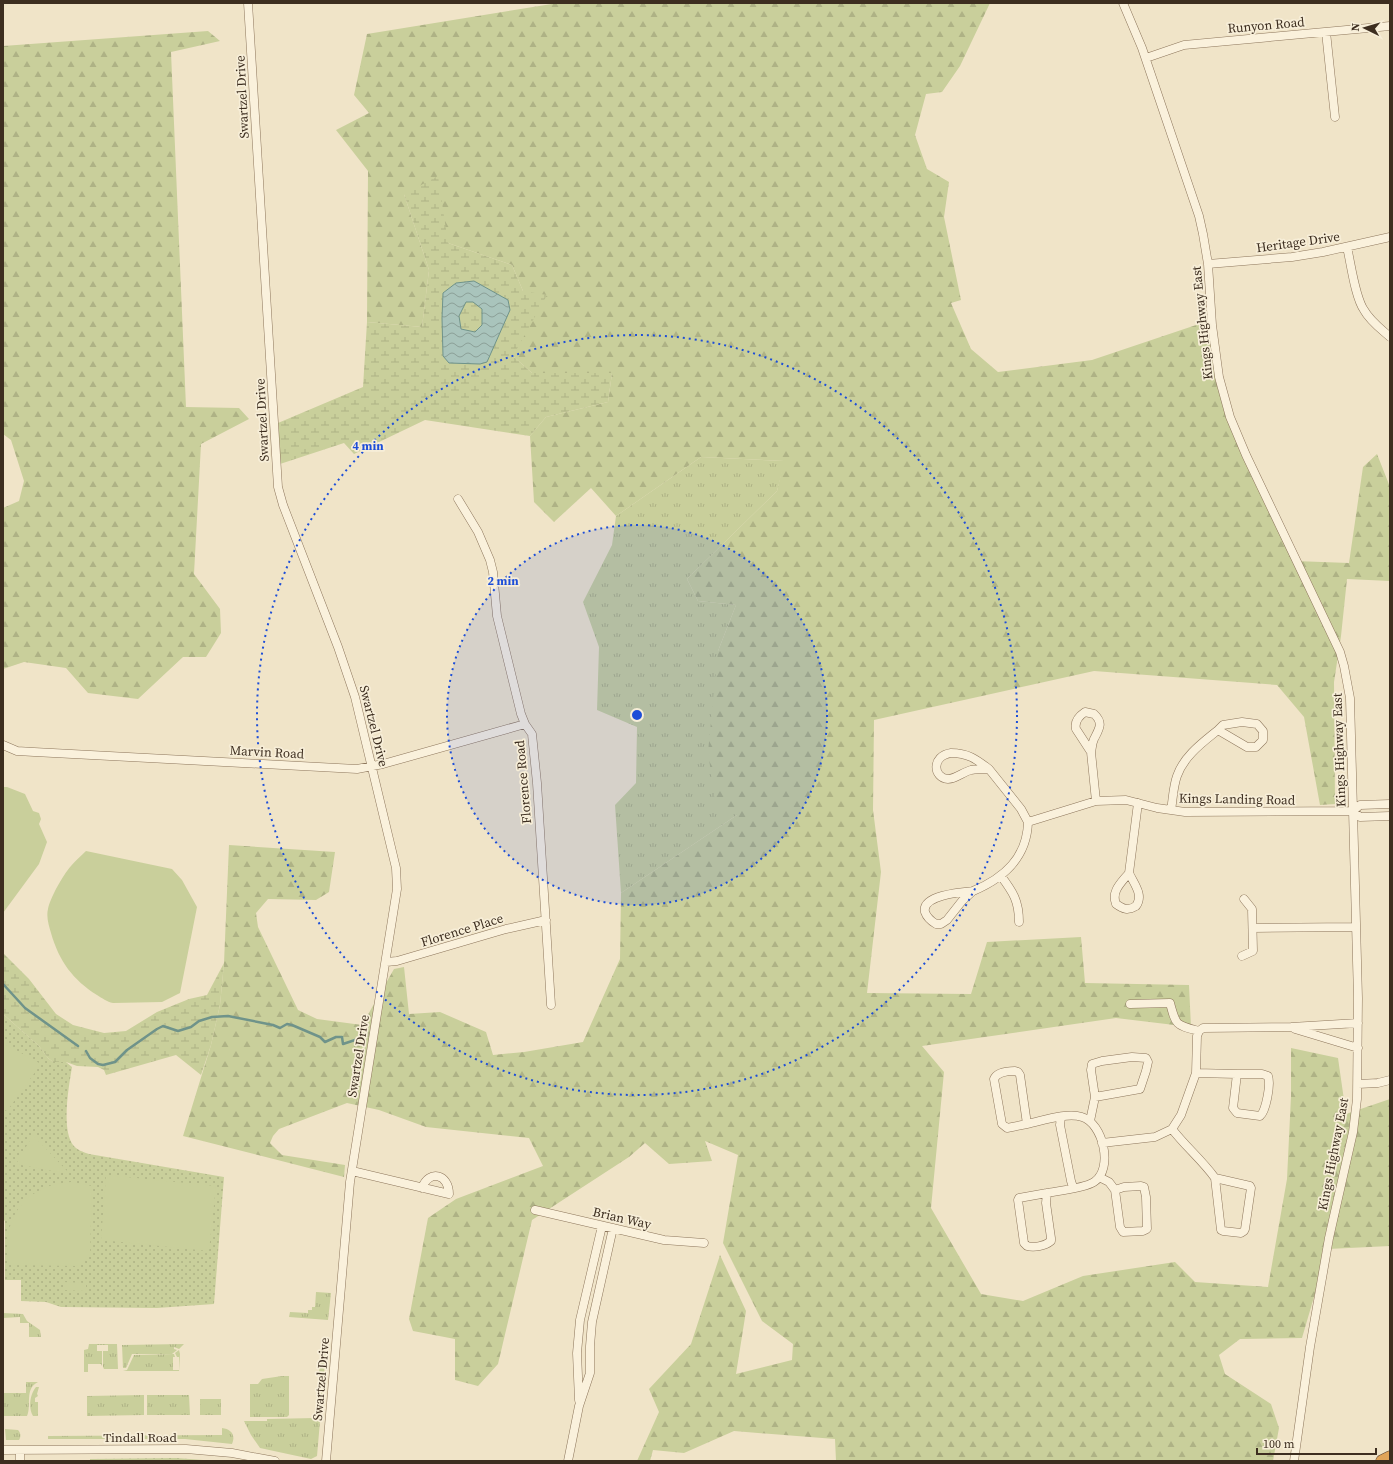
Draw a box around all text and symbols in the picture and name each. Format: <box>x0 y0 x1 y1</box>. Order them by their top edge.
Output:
north arrow <box>1345 8 1385 48</box>
street label: Runyon Road <box>1227 13 1306 37</box>
text: N <box>1348 23 1363 32</box>
street label: Swartzel Drive <box>231 55 253 139</box>
street label: Heritage Drive <box>1255 228 1341 256</box>
street label: Kings Highway East <box>1187 265 1216 381</box>
street label: Swartzel Drive <box>251 378 273 462</box>
text: 4 min <box>352 438 384 454</box>
text: 2 min <box>487 573 519 589</box>
street label: Swartzel Drive <box>356 684 392 769</box>
street label: Kings Highway East <box>1328 692 1349 807</box>
centre of rings <box>630 708 644 722</box>
street label: Florence Road <box>511 739 535 825</box>
street label: Marvin Road <box>229 742 305 762</box>
street label: Kings Landing Road <box>1179 789 1296 809</box>
street label: Florence Place <box>419 909 506 951</box>
street label: Swartzel Drive <box>343 1013 373 1098</box>
street label: Kings Highway East <box>1314 1096 1352 1212</box>
street label: Brian Way <box>591 1203 653 1233</box>
street label: Swartzel Drive <box>309 1336 333 1421</box>
street label: Tindall Road <box>103 1429 177 1446</box>
scale bar <box>1257 1430 1376 1456</box>
text: 100 m <box>1263 1436 1295 1452</box>

